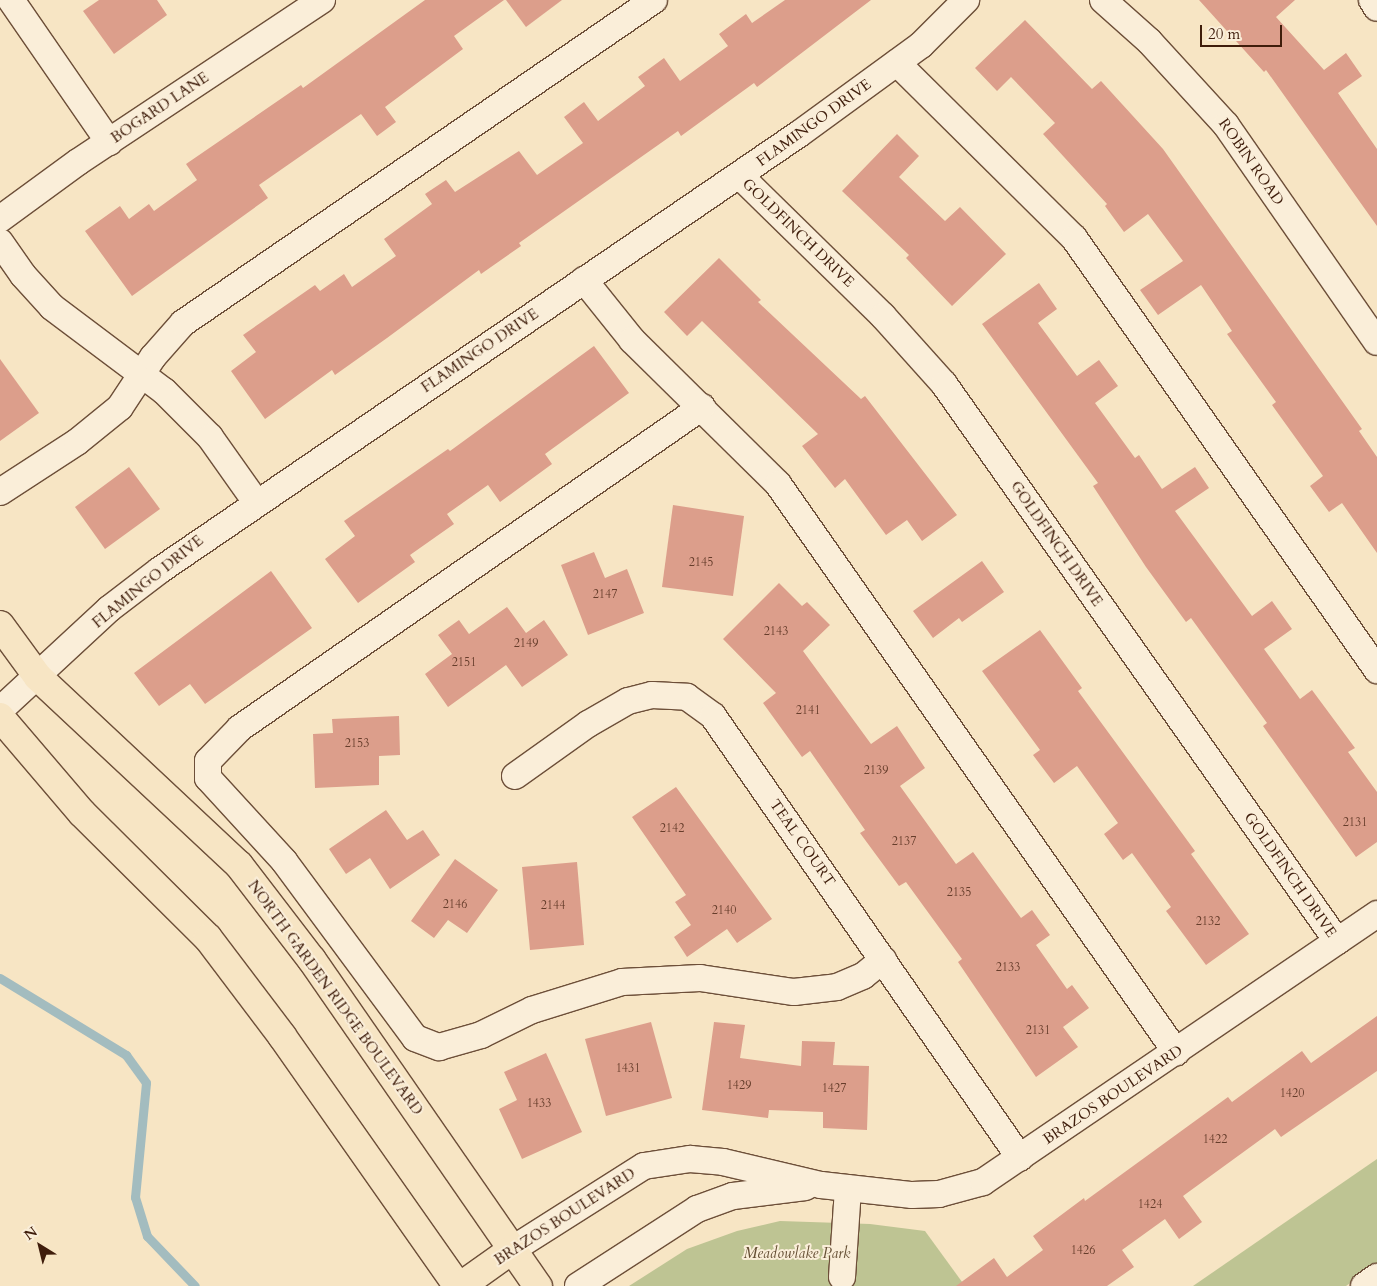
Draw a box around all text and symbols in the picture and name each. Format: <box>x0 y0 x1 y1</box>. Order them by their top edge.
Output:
scale bar <box>1202 15 1284 47</box>
text: 20 m <box>1208 24 1240 44</box>
street label: BOGARD LANE <box>108 69 212 147</box>
street label: FLAMINGO DRIVE <box>753 75 875 171</box>
street label: ROBIN ROAD <box>1214 115 1288 209</box>
street label: GOLDFINCH DRIVE <box>738 175 858 291</box>
street label: FLAMINGO DRIVE <box>418 305 542 397</box>
street label: GOLDFINCH DRIVE <box>1006 478 1106 610</box>
street label: FLAMINGO DRIVE <box>89 532 207 632</box>
house number: 2145 <box>689 556 713 570</box>
house number: 2147 <box>593 588 617 602</box>
house number: 2143 <box>764 625 788 639</box>
house number: 2149 <box>514 637 538 651</box>
house number: 2151 <box>452 656 476 670</box>
house number: 2141 <box>796 704 820 718</box>
house number: 2153 <box>345 737 369 751</box>
house number: 2139 <box>864 764 888 778</box>
street label: TEAL COURT <box>765 796 839 890</box>
street label: GOLDFINCH DRIVE <box>1240 809 1340 941</box>
house number: 2131 <box>1343 816 1367 830</box>
house number: 2142 <box>660 822 684 836</box>
house number: 2137 <box>892 835 916 849</box>
street label: NORTH GARDEN RIDGE BOULEVARD <box>244 877 426 1119</box>
house number: 2135 <box>947 886 971 900</box>
house number: 2146 <box>443 898 467 912</box>
house number: 2144 <box>541 899 565 913</box>
house number: 2140 <box>712 904 736 918</box>
house number: 2132 <box>1196 915 1220 929</box>
house number: 2133 <box>996 961 1020 975</box>
house number: 2131 <box>1026 1024 1050 1038</box>
street label: BRAZOS BOULEVARD <box>1040 1042 1186 1148</box>
house number: 1431 <box>616 1062 640 1076</box>
house number: 1429 <box>727 1079 751 1093</box>
house number: 1427 <box>822 1082 846 1096</box>
house number: 1420 <box>1280 1087 1304 1101</box>
house number: 1433 <box>527 1097 551 1111</box>
house number: 1422 <box>1203 1133 1227 1147</box>
street label: BRAZOS BOULEVARD <box>491 1165 639 1269</box>
house number: 1424 <box>1138 1198 1162 1212</box>
north arrow <box>15 1221 65 1271</box>
text: N <box>20 1222 41 1245</box>
house number: 1426 <box>1071 1244 1095 1258</box>
park label: Meadowlake Park <box>743 1245 851 1263</box>

